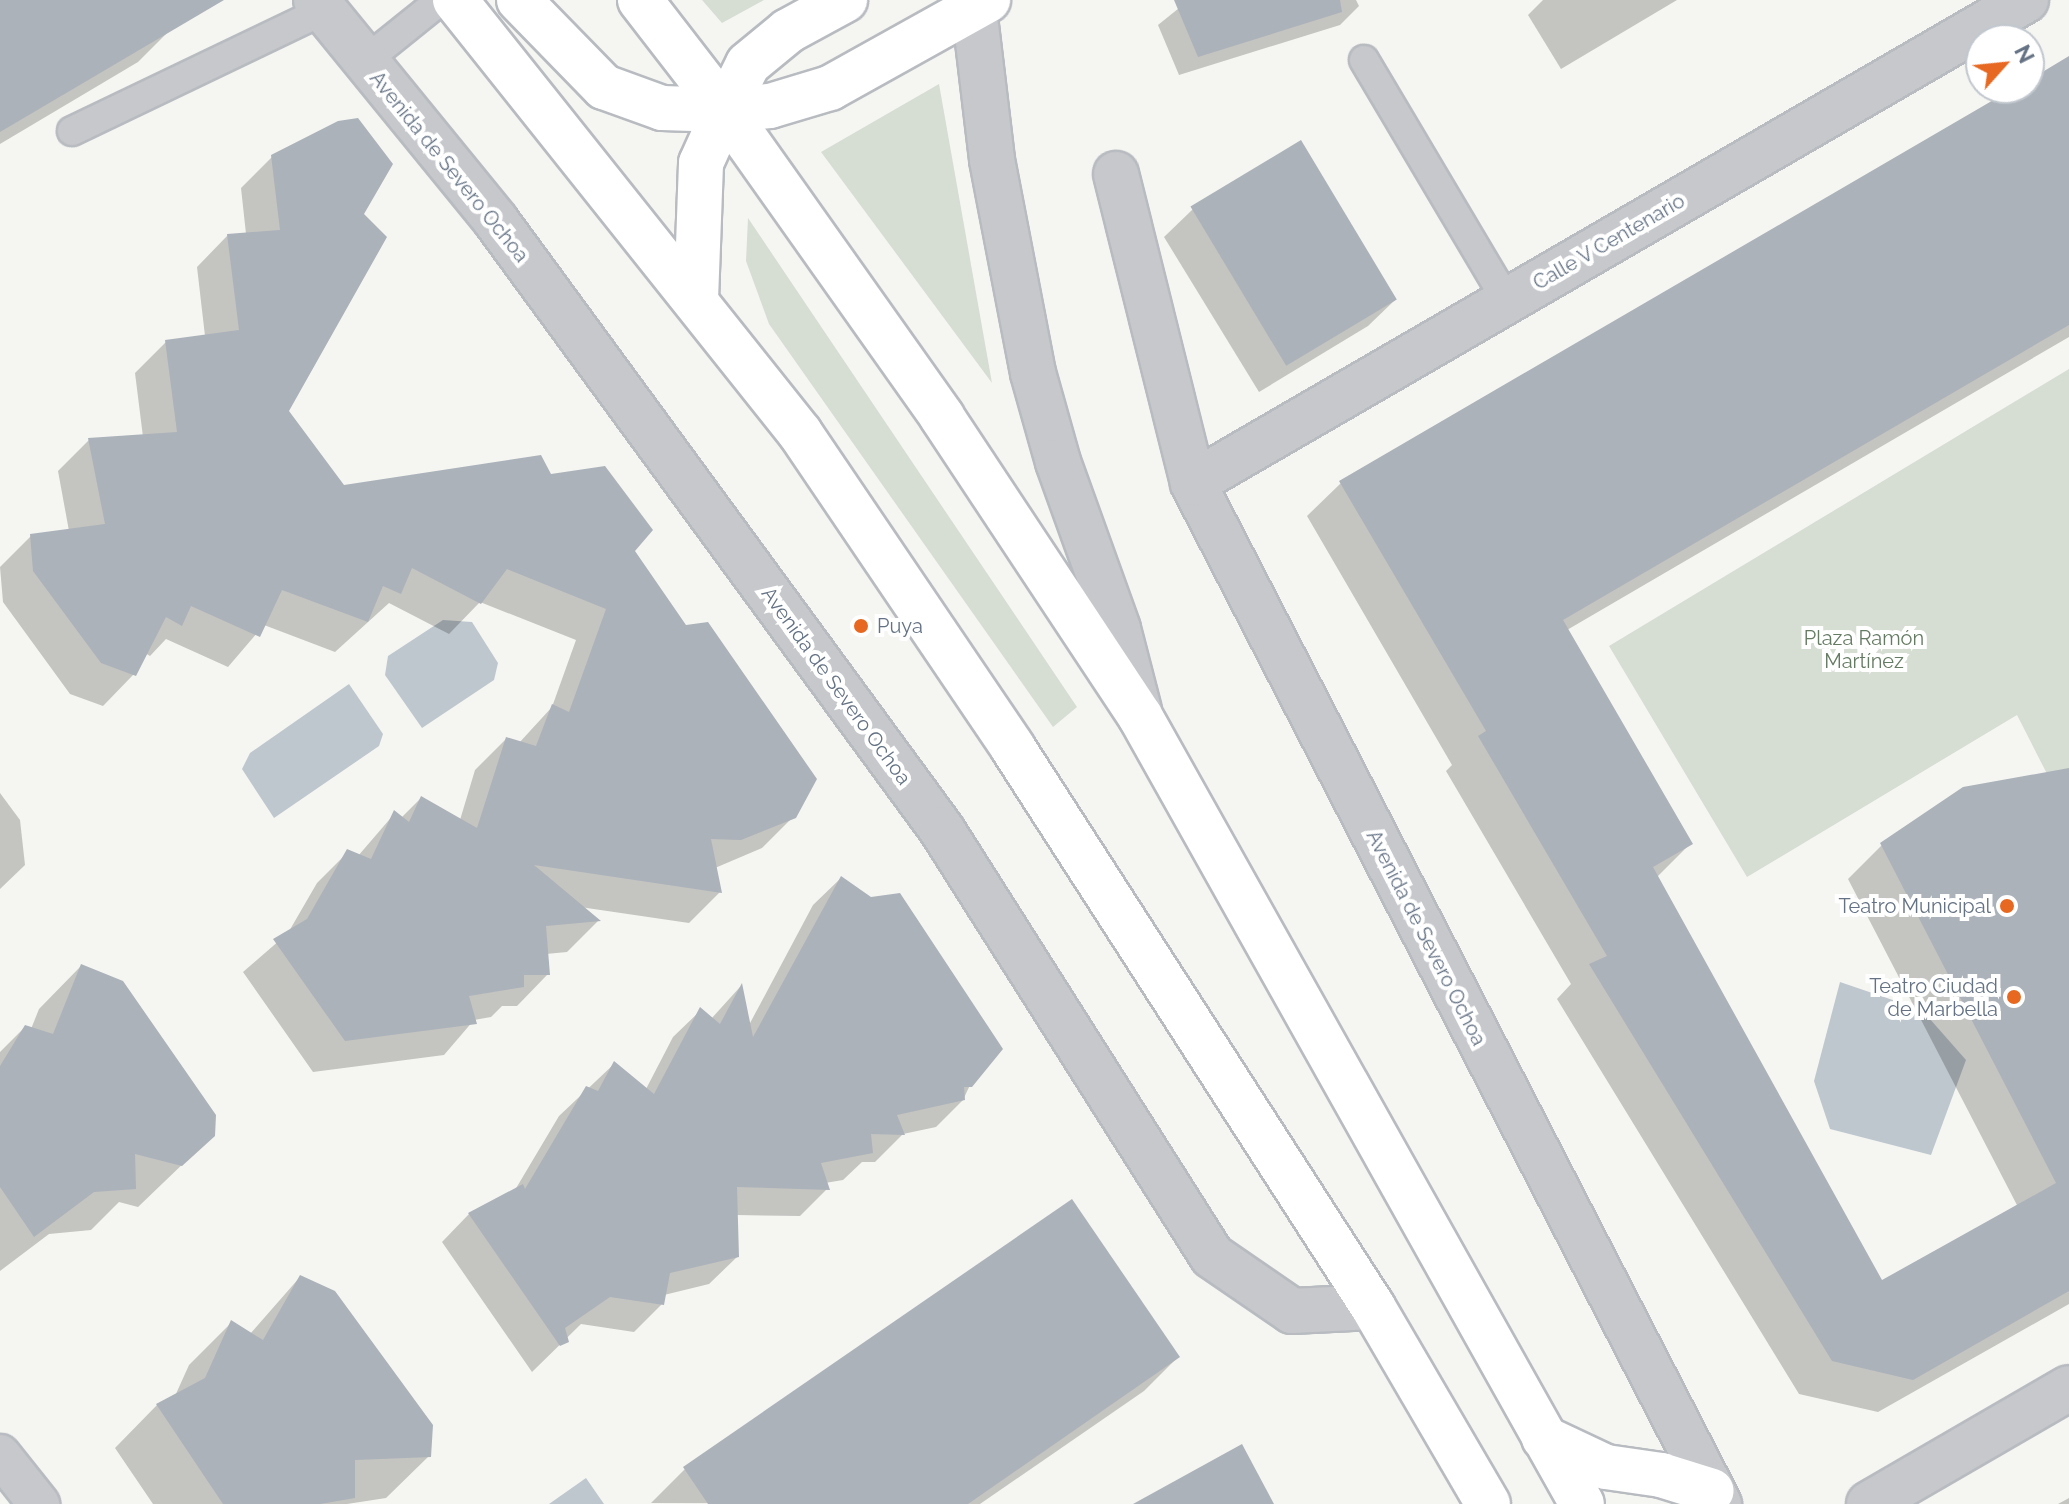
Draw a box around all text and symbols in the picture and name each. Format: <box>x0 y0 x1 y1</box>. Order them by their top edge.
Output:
north arrow <box>1965 24 2045 104</box>
text: N <box>2009 41 2040 67</box>
street label: Avenida de Severo Ochoa <box>365 67 533 267</box>
street label: Calle V Centenario <box>1528 189 1690 295</box>
street label: Avenida de Severo Ochoa <box>756 582 916 790</box>
place label: Puya <box>877 614 923 638</box>
marker: Puya <box>852 617 870 635</box>
park label: Plaza Ramón Martínez <box>1804 626 1924 673</box>
street label: Avenida de Severo Ochoa <box>1361 826 1491 1050</box>
place label: Teatro Municipal <box>1839 894 1991 918</box>
marker: Teatro Municipal <box>1998 897 2016 915</box>
place label: Teatro Ciudad de Marbella <box>1869 974 1998 1021</box>
marker: Teatro Ciudad de Marbella <box>2005 988 2023 1006</box>

